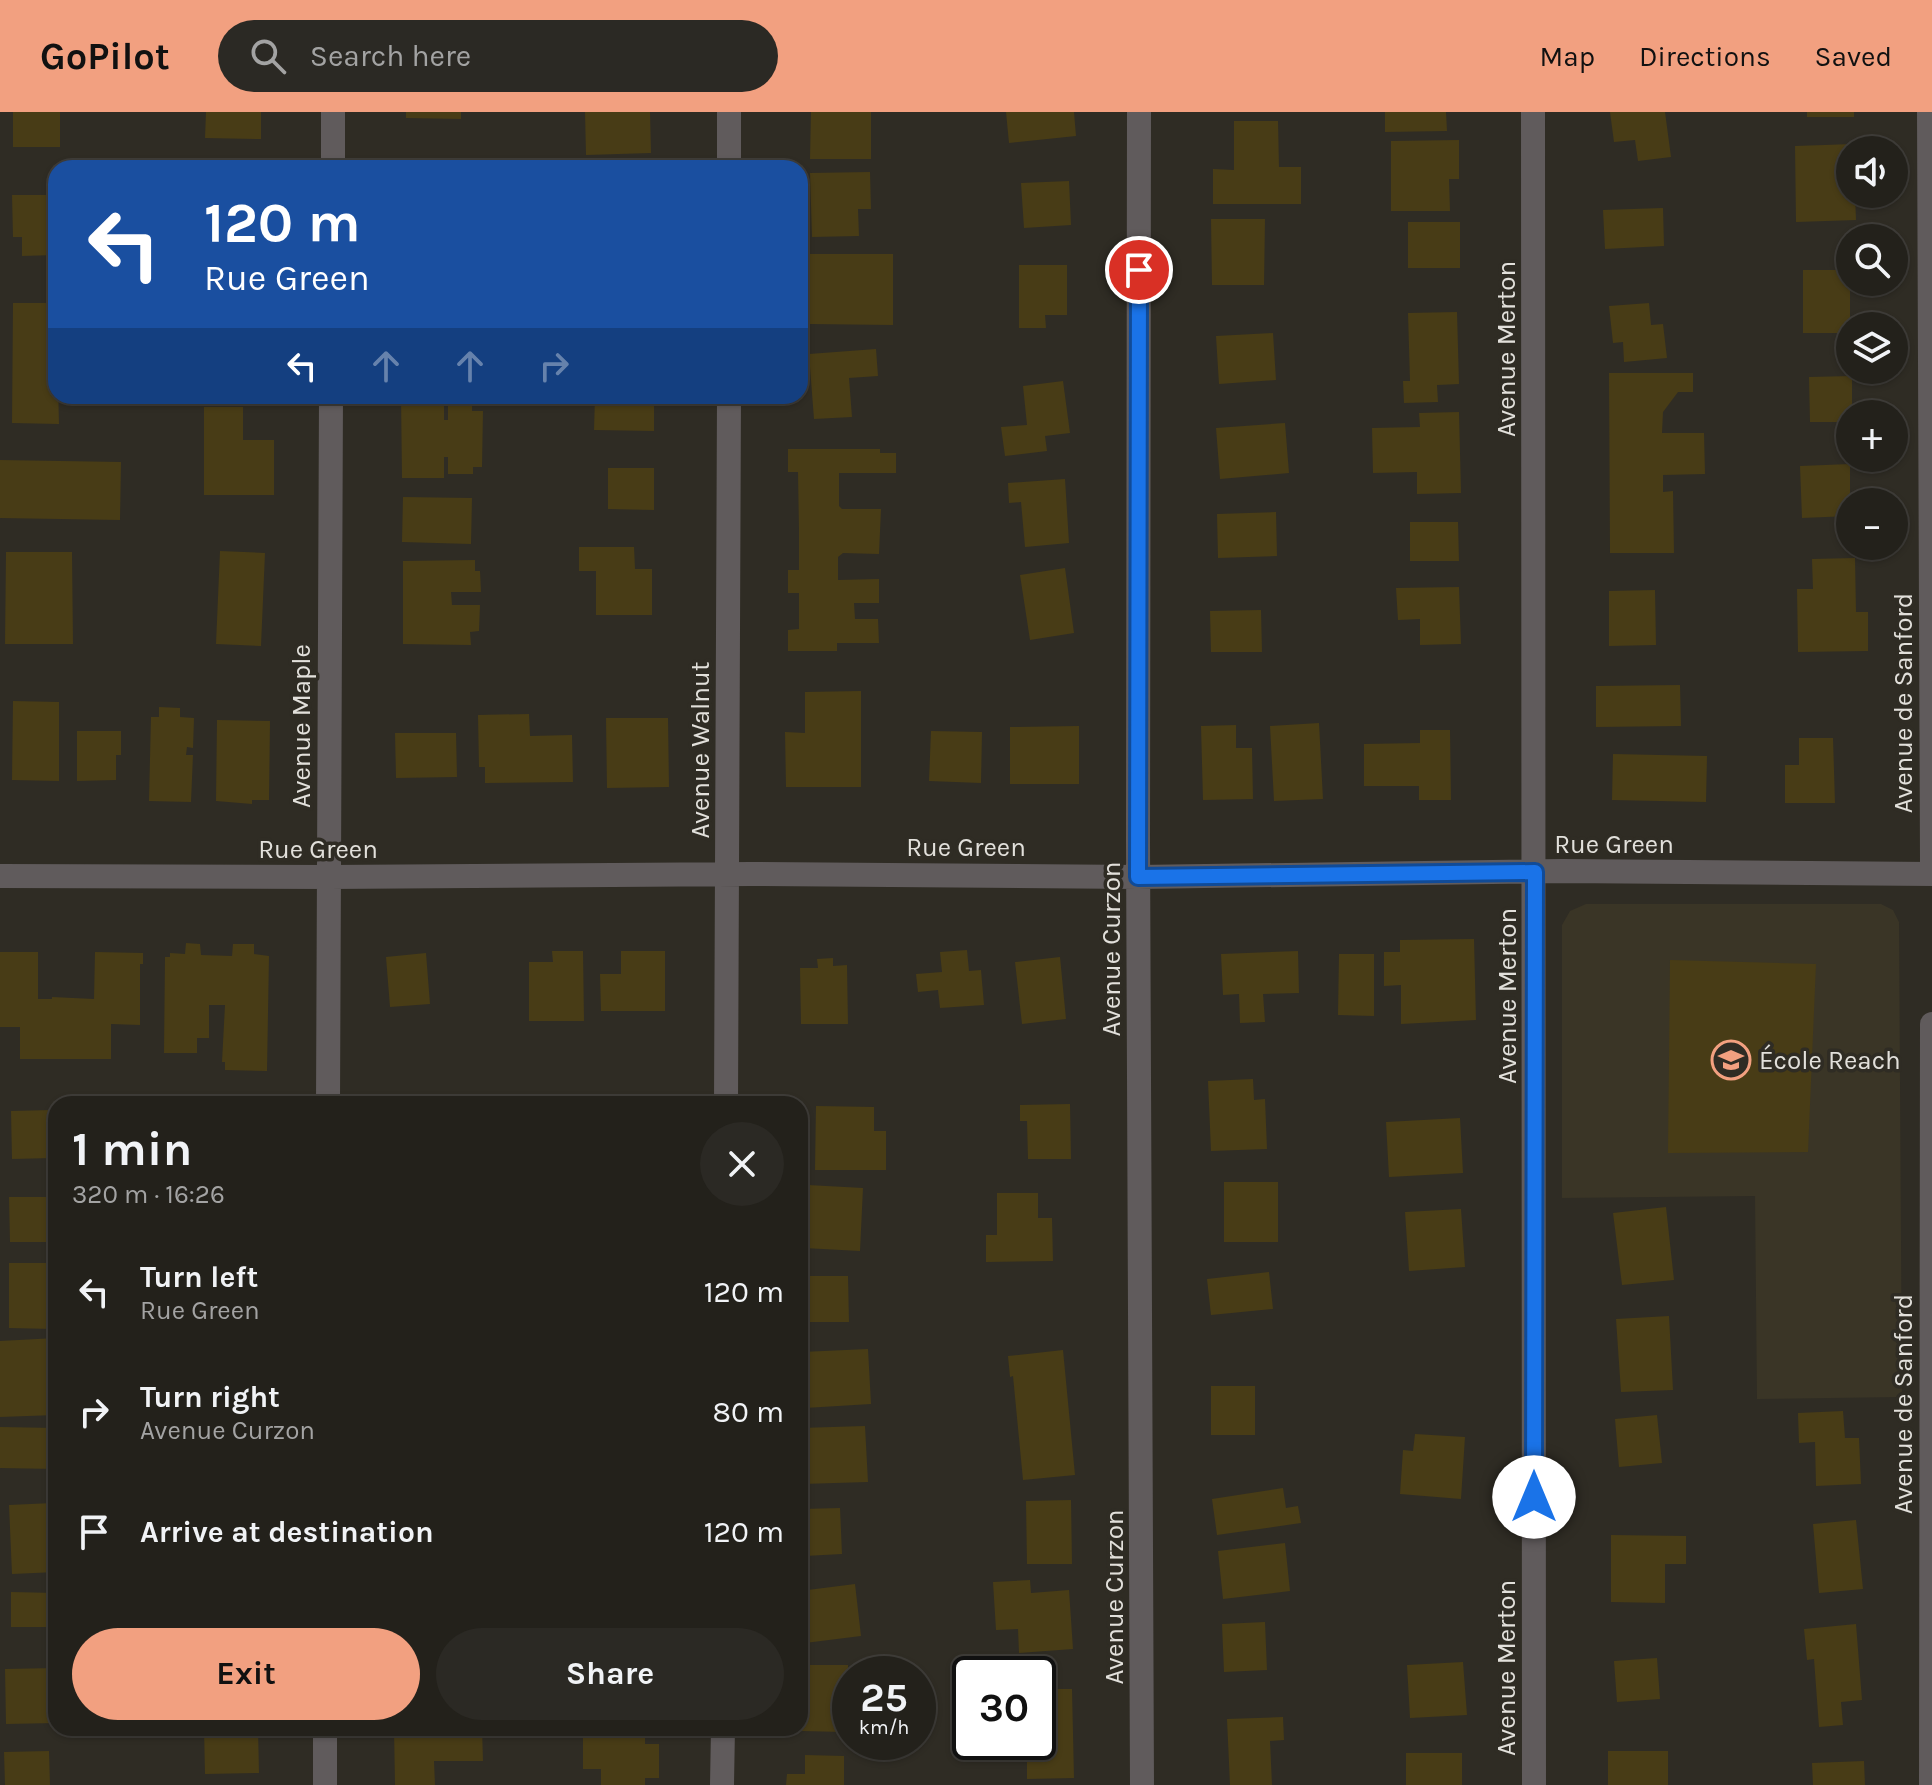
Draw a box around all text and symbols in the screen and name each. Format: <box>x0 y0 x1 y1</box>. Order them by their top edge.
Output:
search box <box>218 20 778 92</box>
text: GoPilot <box>40 34 170 79</box>
icon: search <box>246 34 290 78</box>
text: Search here <box>310 38 471 74</box>
text: Map <box>1540 40 1595 73</box>
text: Directions <box>1639 40 1771 73</box>
text: Saved <box>1815 40 1892 73</box>
map controls <box>1836 136 1908 560</box>
button: sound <box>1836 136 1908 208</box>
text: 120 m <box>204 190 361 255</box>
icon: left <box>72 192 176 296</box>
button: search <box>1836 224 1908 296</box>
pin <box>1105 236 1173 304</box>
icon: arrive <box>1117 248 1161 292</box>
text: Rue Green <box>204 257 370 299</box>
street label: Avenue Merton <box>1491 261 1522 437</box>
button: layers <box>1836 312 1908 384</box>
icon: left <box>280 344 324 388</box>
icon: ahead <box>364 344 408 388</box>
icon: ahead <box>448 344 492 388</box>
icon: right <box>532 344 576 388</box>
button: + <box>1836 400 1908 472</box>
button: − <box>1836 488 1908 560</box>
street label: Avenue de Sanford <box>1888 593 1919 813</box>
street label: Avenue Maple <box>286 644 317 808</box>
street label: Avenue Walnut <box>685 661 716 838</box>
street label: Rue Green <box>1554 829 1674 860</box>
street label: Rue Green <box>906 832 1026 863</box>
street label: Rue Green <box>258 834 378 865</box>
street label: Avenue Curzon <box>1096 861 1127 1037</box>
street label: Avenue Merton <box>1492 908 1523 1084</box>
school or university icon: École Reach <box>1710 1039 1752 1081</box>
place label: École Reach <box>1759 1044 1901 1076</box>
text: 1 min <box>72 1121 192 1177</box>
button: close <box>700 1122 784 1206</box>
text: 320 m · 16:26 <box>72 1179 225 1210</box>
text: Turn left <box>140 1259 258 1295</box>
icon: left <box>72 1270 116 1314</box>
text: 120 m <box>704 1274 784 1310</box>
street label: Avenue de Sanford <box>1888 1294 1919 1514</box>
text: Rue Green <box>140 1295 260 1326</box>
text: Turn right <box>140 1379 280 1415</box>
icon: right <box>72 1390 116 1434</box>
text: 80 m <box>713 1394 784 1430</box>
text: Avenue Curzon <box>140 1415 315 1446</box>
position arrow <box>1492 1455 1576 1539</box>
street label: Avenue Curzon <box>1099 1509 1130 1685</box>
icon: arrive <box>72 1510 116 1554</box>
text: Arrive at destination <box>140 1514 434 1550</box>
text: 120 m <box>704 1514 784 1550</box>
street label: Avenue Merton <box>1491 1580 1522 1756</box>
button: Exit <box>72 1628 420 1720</box>
button: Share <box>436 1628 784 1720</box>
speed limit sign: 30 <box>952 1656 1056 1760</box>
text: 25 <box>860 1674 908 1721</box>
text: km/h <box>859 1716 909 1739</box>

